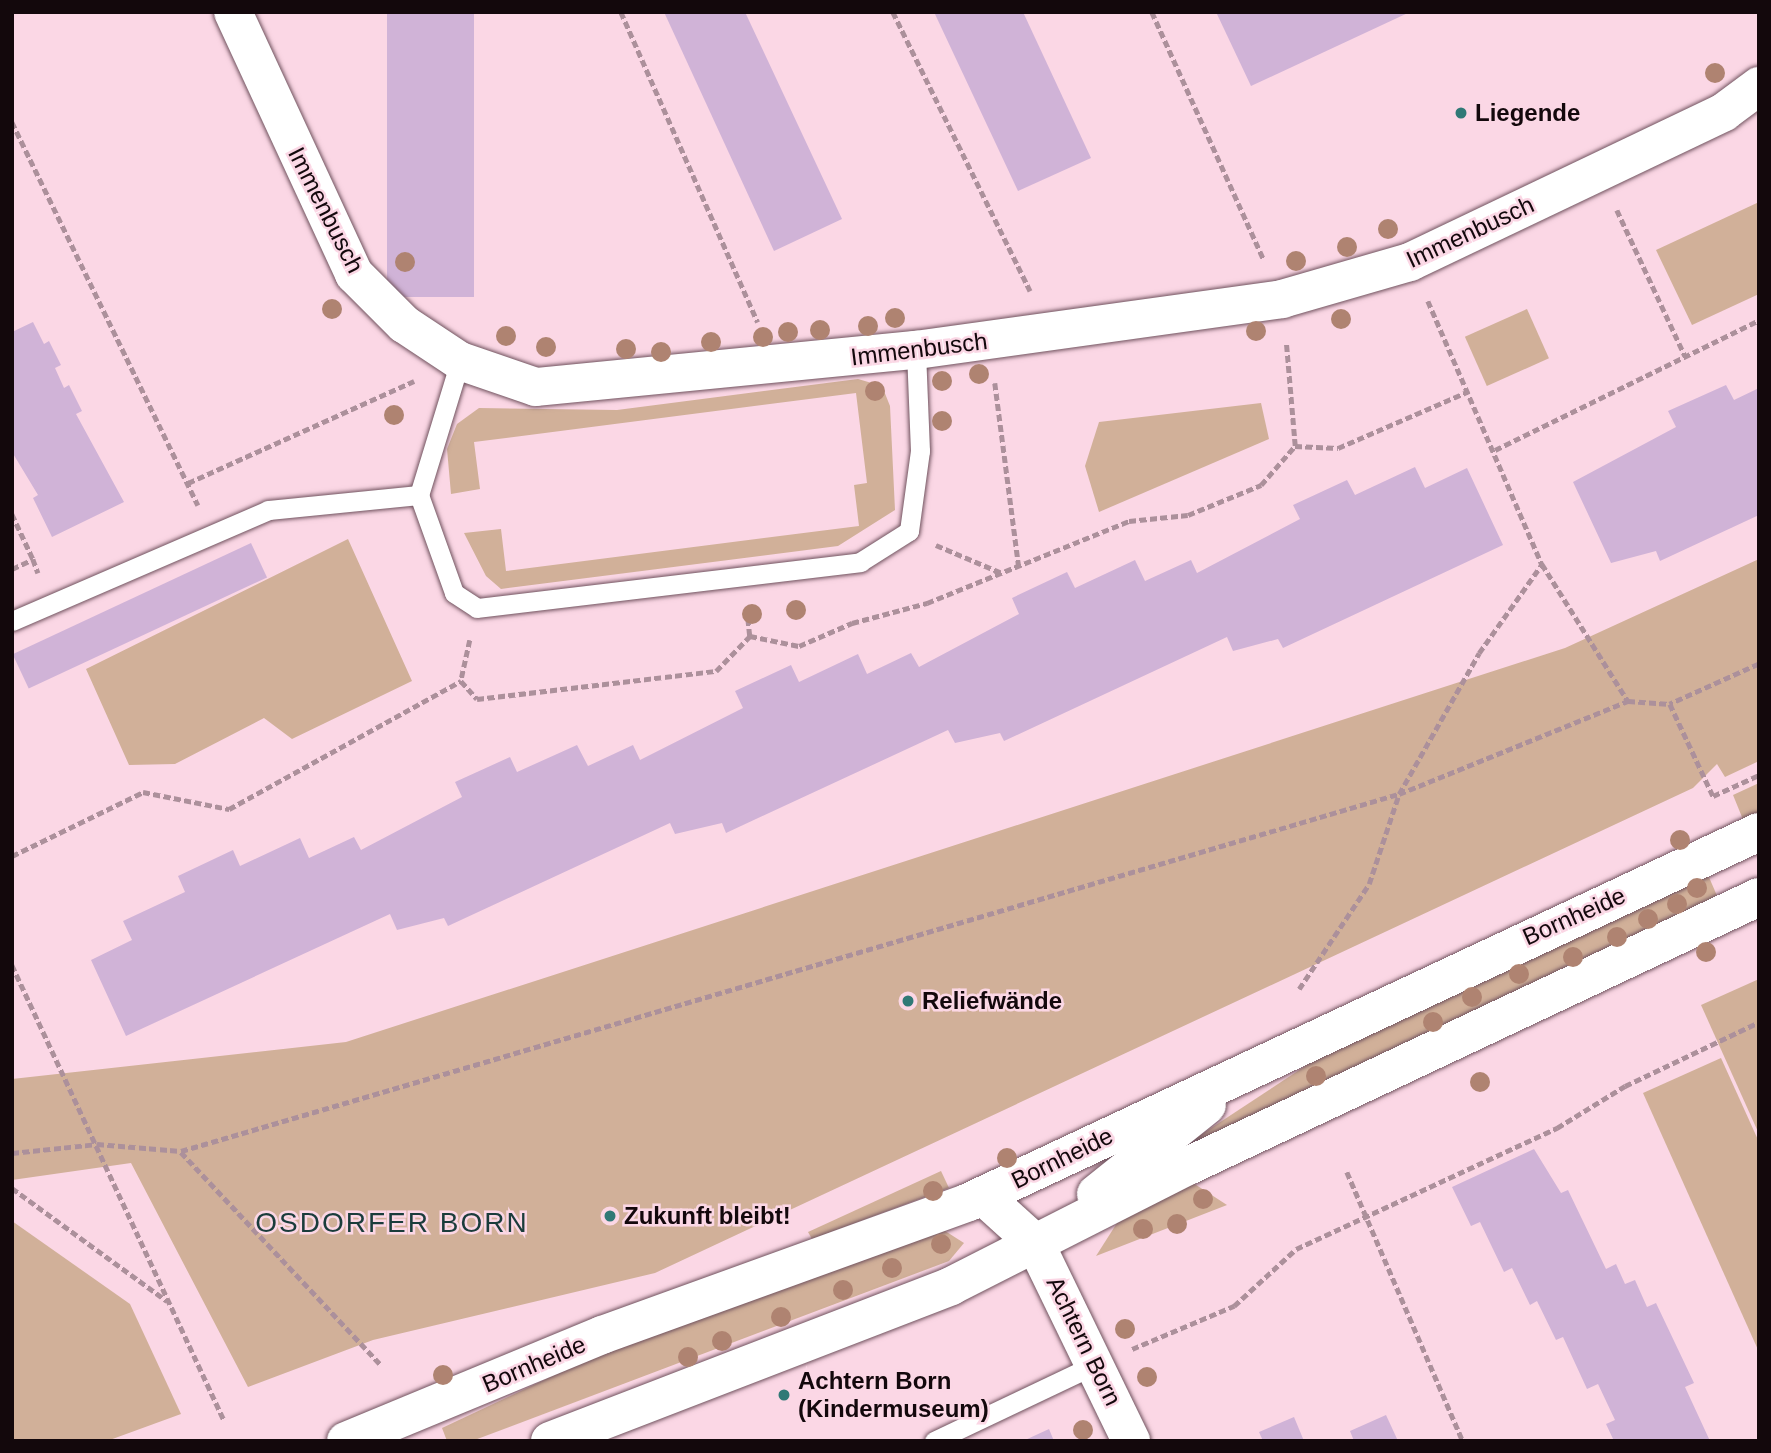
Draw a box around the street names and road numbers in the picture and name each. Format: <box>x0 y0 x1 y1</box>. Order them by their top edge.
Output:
street label: Immenbusch <box>282 142 370 278</box>
street label: Immenbusch <box>1402 190 1538 274</box>
street label: Immenbusch <box>849 326 989 372</box>
street label: Bornheide <box>1518 881 1630 951</box>
street label: Bornheide <box>1007 1121 1117 1195</box>
street label: Achtern Born <box>1040 1272 1128 1410</box>
street label: Bornheide <box>478 1329 590 1399</box>

